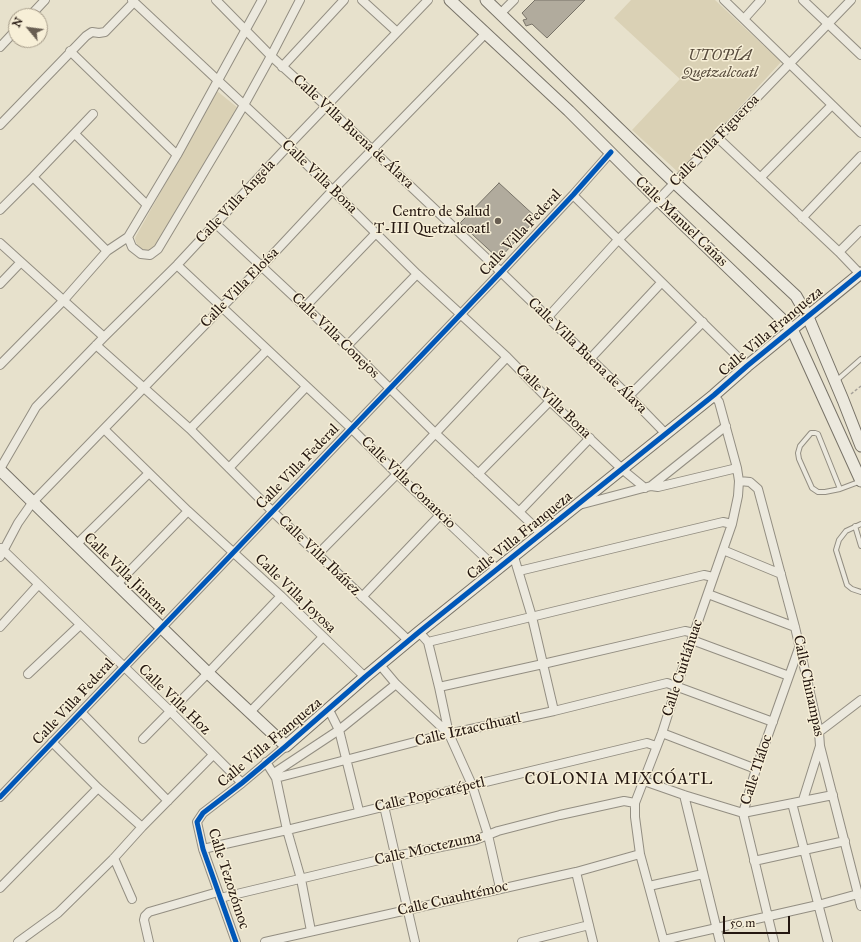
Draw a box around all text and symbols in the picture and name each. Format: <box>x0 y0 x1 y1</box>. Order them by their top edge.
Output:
north arrow <box>8 8 48 48</box>
text: N <box>10 15 26 30</box>
park label: UTOPÍA Quetzalcoatl <box>682 47 758 82</box>
street label: Calle Villa Buena de Álava <box>289 71 417 193</box>
street label: Calle Villa Figueroa <box>666 91 764 191</box>
street label: Calle Villa Bona <box>277 136 361 218</box>
street label: Calle Villa Ángela <box>193 156 279 248</box>
street label: Calle Manuel Cañas <box>631 173 731 271</box>
street label: Calle Villa Federal <box>476 186 566 280</box>
place label: Centro de Salud T-III Quetzalcoatl <box>374 203 490 238</box>
marker: Centro de Salud T-III Quetzalcoatl <box>493 216 503 226</box>
street label: Calle Villa Eloísa <box>197 244 283 332</box>
street label: Calle Villa Franqueza <box>715 283 827 381</box>
street label: Calle Villa Conejos <box>287 289 383 383</box>
street label: Calle Villa Buena de Álava <box>524 294 650 418</box>
street label: Calle Villa Bona <box>511 361 595 443</box>
street label: Calle Villa Federal <box>253 421 343 513</box>
street label: Calle Villa Conancio <box>357 433 459 533</box>
street label: Calle Villa Franqueza <box>464 488 576 584</box>
street label: Calle Villa Ibáñez <box>274 512 364 600</box>
street label: Calle Villa Jimena <box>79 529 171 619</box>
street label: Calle Villa Joyosa <box>251 551 339 637</box>
street label: Calle Cuitláhuac <box>659 617 707 719</box>
street label: Calle Chinampas <box>788 634 828 738</box>
street label: Calle Villa Federal <box>29 655 119 749</box>
street label: Calle Villa Hoz <box>134 661 214 739</box>
street label: Calle Villa Franqueza <box>214 694 326 792</box>
street label: Calle Iztaccíhuatl <box>413 709 523 751</box>
street label: Calle Tláloc <box>737 733 777 807</box>
district label: COLONIA MIXCÓATL <box>525 770 713 790</box>
street label: Calle Popocatépetl <box>373 774 487 816</box>
street label: Calle Tezozómoc <box>203 826 253 932</box>
street label: Calle Moctezuma <box>373 828 483 870</box>
street label: Calle Cuauhtémoc <box>396 878 510 920</box>
scale bar <box>725 908 792 934</box>
text: 50 m <box>730 916 755 930</box>

